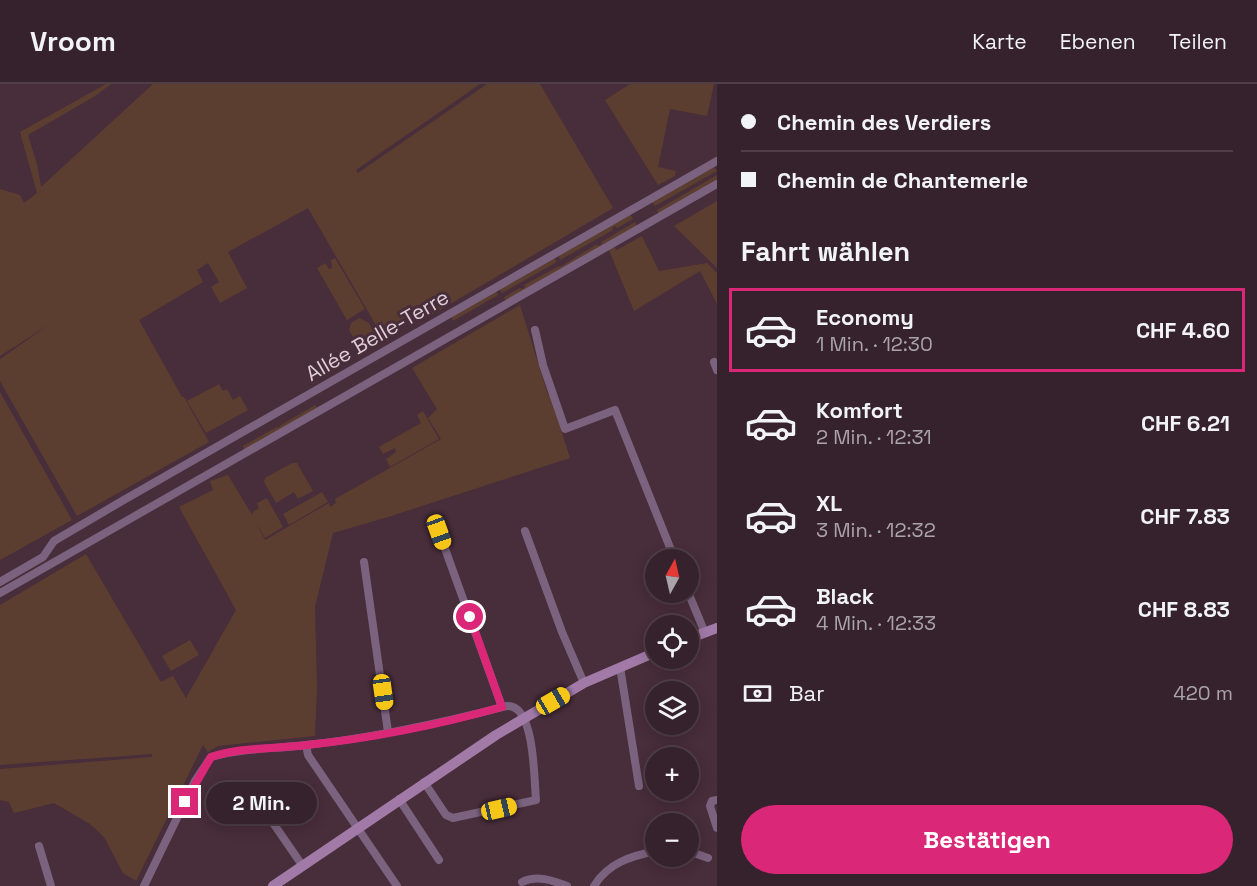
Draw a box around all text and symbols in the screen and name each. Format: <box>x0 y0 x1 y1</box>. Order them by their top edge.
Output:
text: Vroom <box>30 23 116 59</box>
text: Karte <box>972 28 1027 55</box>
text: Ebenen <box>1060 28 1136 55</box>
text: Teilen <box>1169 28 1227 55</box>
text: Chemin des Verdiers <box>777 108 991 136</box>
text: Chemin de Chantemerle <box>777 166 1028 194</box>
text: Fahrt wählen <box>741 234 910 269</box>
street label: Allée Belle-Terre <box>300 283 454 387</box>
icon: car <box>744 303 798 357</box>
text: Economy <box>816 303 914 331</box>
text: CHF 4.60 <box>1136 316 1230 344</box>
text: 1 Min. · 12:30 <box>816 331 933 357</box>
icon: car <box>744 396 798 450</box>
text: Komfort <box>816 396 903 424</box>
text: CHF 6.21 <box>1141 409 1230 437</box>
text: 2 Min. · 12:31 <box>816 424 932 450</box>
icon: car <box>744 489 798 543</box>
text: XL <box>816 489 842 517</box>
text: CHF 7.83 <box>1140 502 1230 530</box>
car <box>424 512 454 552</box>
text: 3 Min. · 12:32 <box>816 517 936 543</box>
north arrow <box>645 549 699 603</box>
map controls <box>645 549 699 867</box>
icon: car <box>744 582 798 636</box>
text: Black <box>816 582 874 610</box>
text: CHF 8.83 <box>1138 595 1230 623</box>
route start <box>456 603 483 630</box>
text: 4 Min. · 12:33 <box>816 610 936 636</box>
button: locate <box>645 615 699 669</box>
car <box>372 673 394 711</box>
icon: cash <box>741 677 774 710</box>
text: Bar <box>789 679 825 707</box>
text: 420 m <box>1173 680 1233 706</box>
button: layers <box>645 681 699 735</box>
car <box>533 684 573 718</box>
button: + <box>645 747 699 801</box>
callout: 2 Min. <box>206 781 317 823</box>
route end <box>171 788 198 815</box>
text: 2 Min. <box>232 790 291 816</box>
car <box>479 796 519 822</box>
button: Bestätigen <box>741 805 1233 874</box>
button: − <box>645 813 699 867</box>

